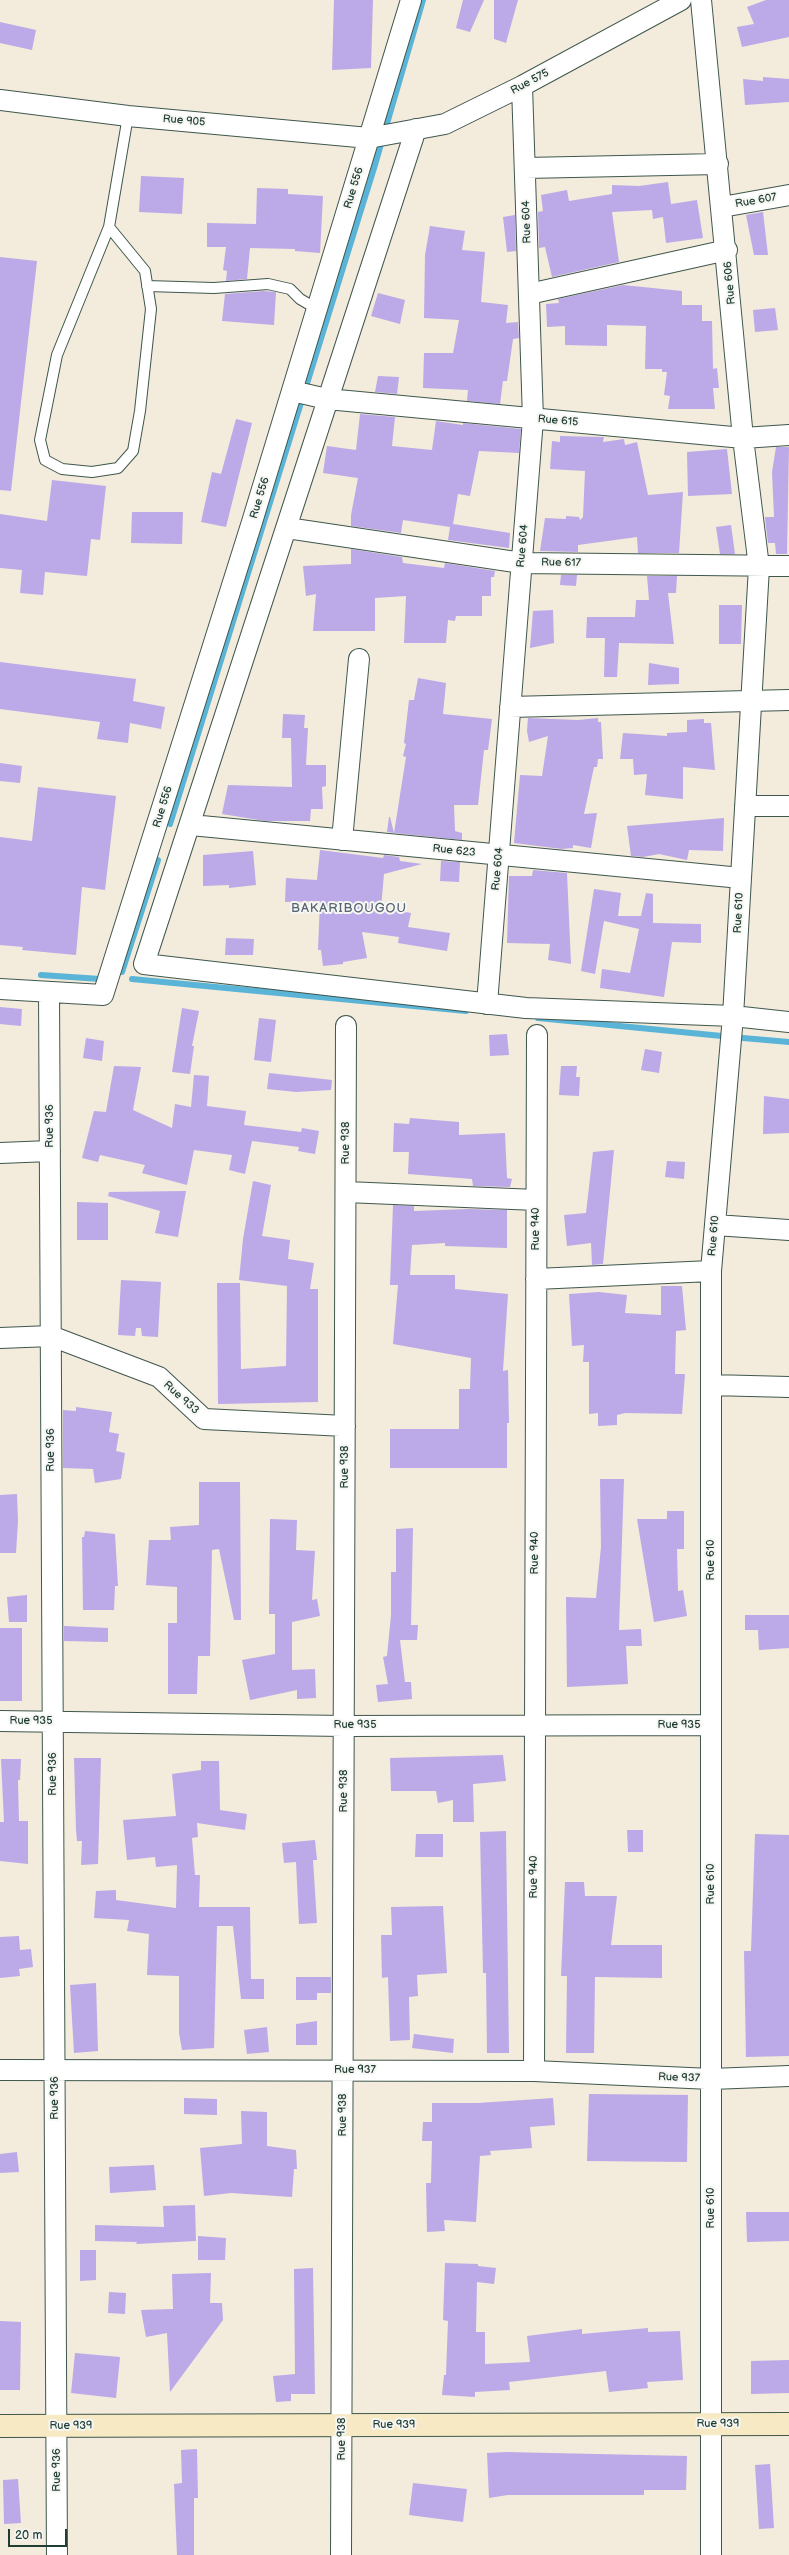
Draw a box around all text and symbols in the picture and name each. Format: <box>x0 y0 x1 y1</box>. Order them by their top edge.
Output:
street label: Rue 575 <box>509 66 551 98</box>
street label: Rue 905 <box>162 113 206 129</box>
street label: Rue 556 <box>341 166 367 210</box>
street label: Rue 607 <box>734 191 778 211</box>
street label: Rue 604 <box>520 200 534 244</box>
street label: Rue 606 <box>722 261 738 305</box>
street label: Rue 615 <box>537 413 579 429</box>
street label: Rue 556 <box>247 476 273 520</box>
street label: Rue 604 <box>515 524 531 568</box>
street label: Rue 617 <box>541 556 581 570</box>
street label: Rue 556 <box>150 785 176 829</box>
street label: Rue 623 <box>432 842 476 860</box>
street label: Rue 604 <box>490 847 506 891</box>
street label: Rue 610 <box>731 892 747 934</box>
district label: BAKARIBOUGOU <box>291 901 407 917</box>
street label: Rue 936 <box>43 1104 57 1148</box>
street label: Rue 938 <box>339 1122 353 1164</box>
street label: Rue 940 <box>529 1208 543 1250</box>
street label: Rue 610 <box>706 1215 722 1257</box>
street label: Rue 933 <box>160 1379 202 1417</box>
street label: Rue 936 <box>44 1428 58 1472</box>
street label: Rue 938 <box>338 1446 352 1488</box>
street label: Rue 940 <box>528 1532 542 1574</box>
street label: Rue 610 <box>704 1540 718 1580</box>
street label: Rue 935 <box>10 1714 52 1728</box>
street label: Rue 935 <box>334 1718 376 1732</box>
street label: Rue 935 <box>658 1718 700 1732</box>
street label: Rue 936 <box>46 1752 60 1796</box>
street label: Rue 938 <box>337 1770 351 1812</box>
street label: Rue 940 <box>527 1856 541 1898</box>
street label: Rue 610 <box>704 1864 718 1904</box>
street label: Rue 937 <box>334 2063 376 2077</box>
street label: Rue 937 <box>658 2071 700 2085</box>
street label: Rue 936 <box>48 2076 62 2120</box>
street label: Rue 938 <box>336 2094 350 2136</box>
street label: Rue 610 <box>704 2188 718 2228</box>
street label: Rue 939 <box>697 2417 739 2431</box>
street label: Rue 938 <box>335 2418 349 2460</box>
street label: Rue 939 <box>373 2418 415 2432</box>
street label: Rue 939 <box>50 2419 92 2433</box>
street label: Rue 936 <box>50 2448 64 2492</box>
scale bar <box>10 2521 69 2547</box>
text: 20 m <box>15 2528 42 2543</box>

